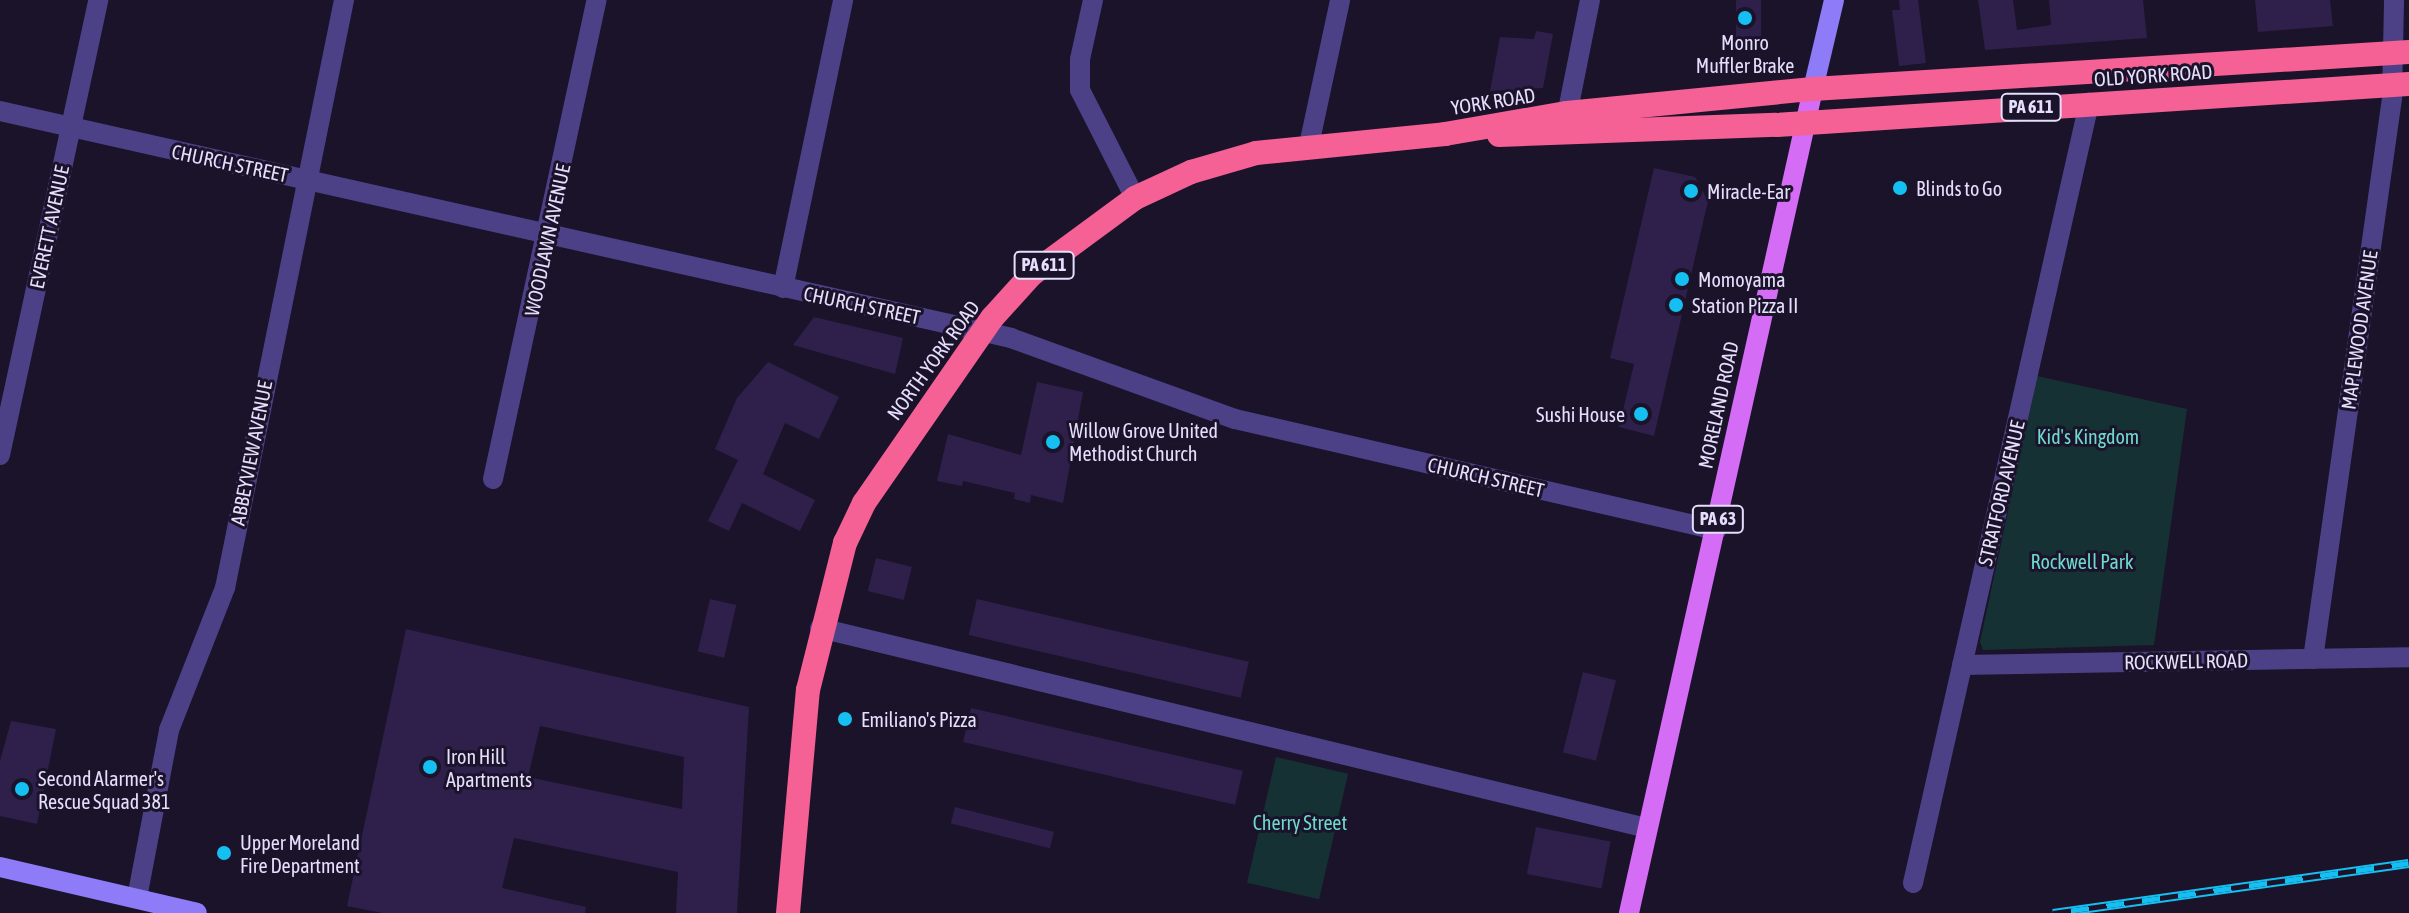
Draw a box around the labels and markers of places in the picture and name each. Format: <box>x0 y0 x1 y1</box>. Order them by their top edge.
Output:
marker: Monro Muffler Brake <box>1736 9 1754 27</box>
place label: Monro Muffler Brake <box>1696 30 1794 77</box>
place label: Blinds to Go <box>1916 176 2002 200</box>
place label: Miracle-Ear <box>1707 179 1790 203</box>
marker: Blinds to Go <box>1891 179 1909 197</box>
marker: Miracle-Ear <box>1682 182 1700 200</box>
place label: Momoyama <box>1698 267 1785 291</box>
marker: Momoyama <box>1673 270 1691 288</box>
place label: Station Pizza II <box>1692 293 1798 317</box>
marker: Station Pizza II <box>1667 296 1685 314</box>
place label: Sushi House <box>1536 402 1625 426</box>
marker: Sushi House <box>1632 405 1650 423</box>
place label: Willow Grove United Methodist Church <box>1069 418 1218 465</box>
marker: Willow Grove United Methodist Church <box>1044 433 1062 451</box>
place label: Emiliano's Pizza <box>861 707 977 731</box>
marker: Emiliano's Pizza <box>836 710 854 728</box>
place label: Iron Hill Apartments <box>446 744 532 791</box>
marker: Iron Hill Apartments <box>421 758 439 776</box>
place label: Second Alarmer's Rescue Squad 381 <box>38 766 170 813</box>
marker: Second Alarmer's Rescue Squad 381 <box>13 780 31 798</box>
place label: Upper Moreland Fire Department <box>240 830 360 877</box>
marker: Upper Moreland Fire Department <box>215 844 233 862</box>

